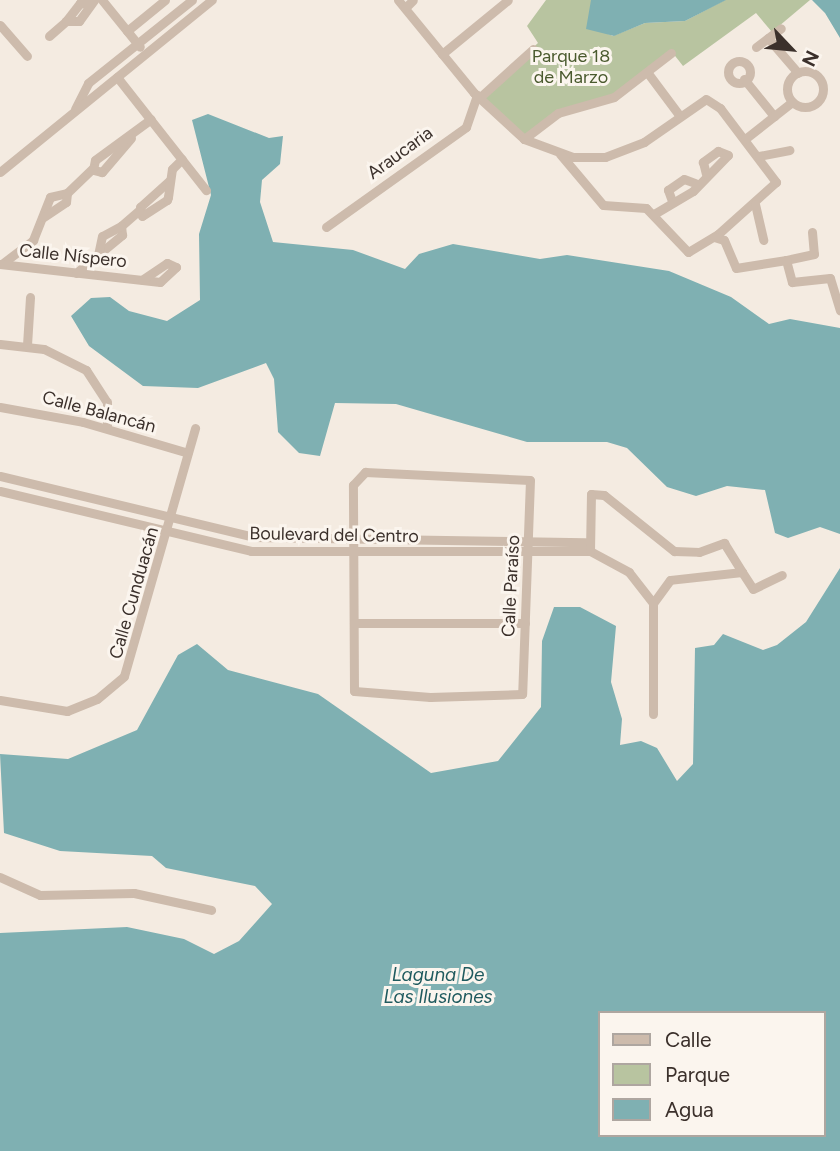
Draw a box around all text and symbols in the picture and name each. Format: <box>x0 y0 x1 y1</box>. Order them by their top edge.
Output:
north arrow <box>756 14 826 84</box>
park label: Parque 18 de Marzo <box>532 46 610 88</box>
text: N <box>797 47 824 70</box>
street label: Araucaria <box>363 122 437 184</box>
street label: Calle Níspero <box>18 240 128 272</box>
street label: Calle Balancán <box>40 386 158 438</box>
street label: Boulevard del Centro <box>249 523 419 547</box>
street label: Calle Cunduacán <box>105 525 163 661</box>
street label: Calle Paraíso <box>498 534 524 638</box>
water label: Laguna De Las Ilusiones <box>384 964 492 1008</box>
legend <box>598 1011 826 1137</box>
text: Calle <box>665 1027 712 1052</box>
text: Parque <box>665 1062 730 1087</box>
text: Agua <box>665 1097 714 1122</box>

